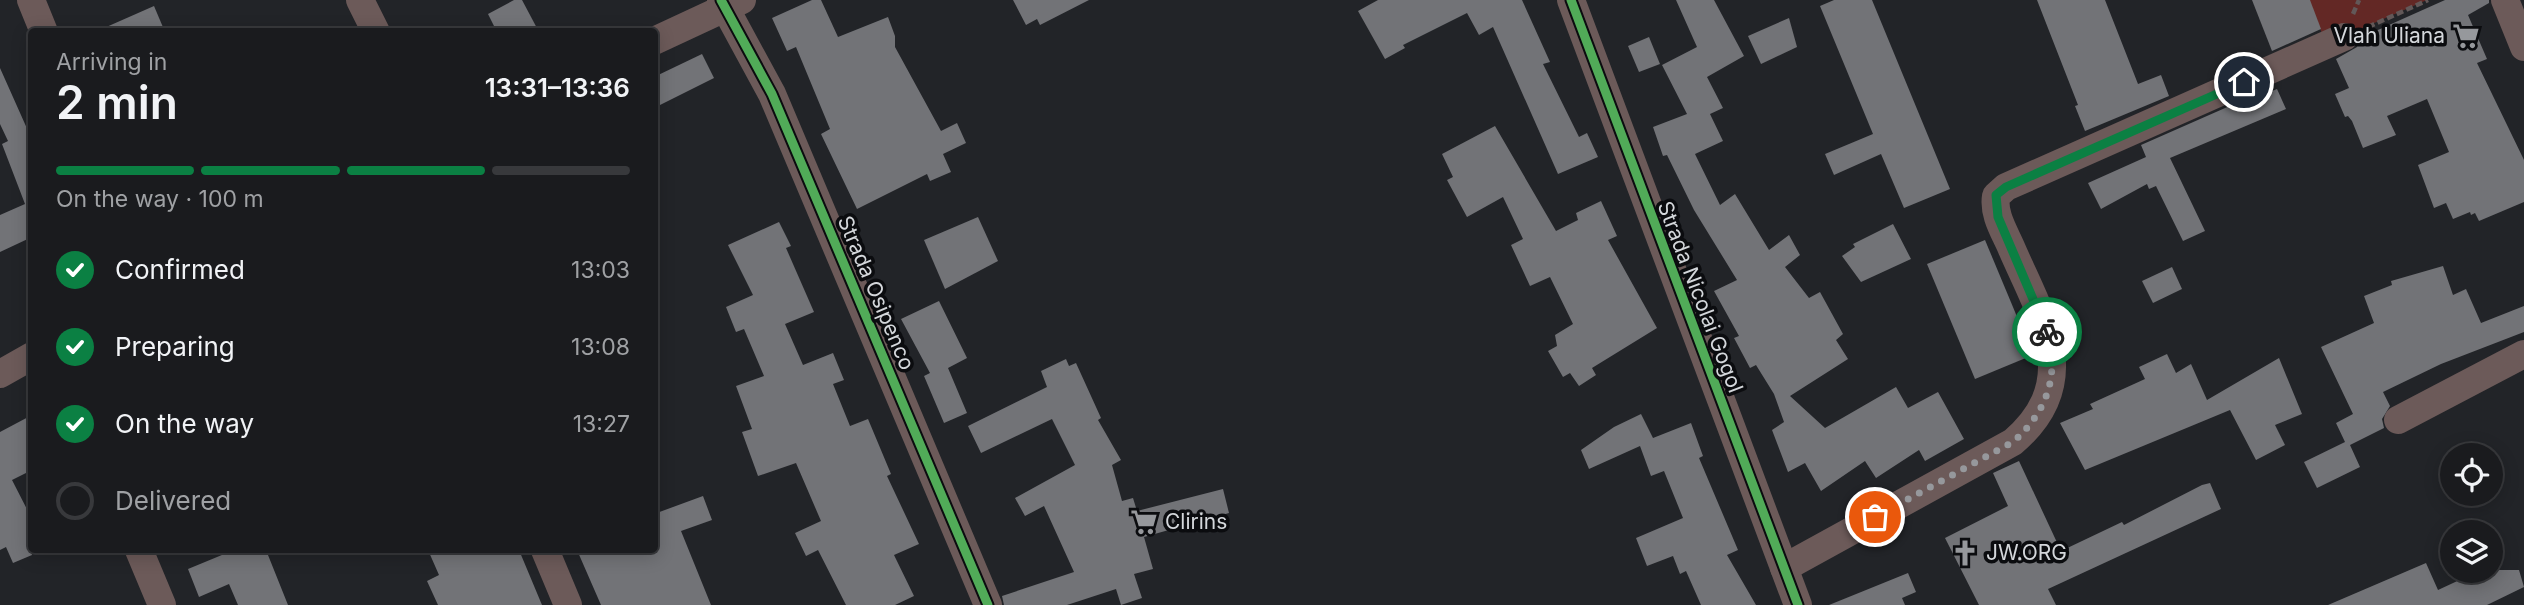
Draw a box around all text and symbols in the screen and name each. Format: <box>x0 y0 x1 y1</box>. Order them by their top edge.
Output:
supermarket icon: Vlah Uliana <box>2451 21 2481 51</box>
place label: Vlah Uliana <box>2334 23 2445 48</box>
text: Arriving in <box>56 48 167 76</box>
pin <box>2214 52 2274 112</box>
icon: home <box>2225 63 2263 101</box>
text: 13:31–13:36 <box>485 72 630 103</box>
text: 2 min <box>56 74 178 130</box>
text: On the way · 100 m <box>56 185 264 213</box>
street label: Strada Nicolai Gogol <box>1652 198 1748 396</box>
street label: Strada Osipenco <box>833 212 920 374</box>
icon: check <box>56 251 94 289</box>
text: Confirmed <box>115 254 245 285</box>
text: 13:03 <box>571 256 630 284</box>
courier <box>2012 297 2082 367</box>
icon: bike <box>2028 313 2066 351</box>
icon: check <box>56 328 94 366</box>
text: Preparing <box>115 331 235 362</box>
text: 13:08 <box>571 333 630 361</box>
icon: check <box>56 405 94 443</box>
text: On the way <box>115 408 254 439</box>
text: 13:27 <box>573 410 630 438</box>
map controls <box>2440 443 2503 583</box>
button: locate <box>2440 443 2503 506</box>
text: Delivered <box>115 485 231 516</box>
pin <box>1845 487 1905 547</box>
icon: bag <box>1856 498 1894 536</box>
supermarket icon: Clirins <box>1129 507 1159 537</box>
place label: Clirins <box>1165 509 1227 534</box>
button: layers <box>2440 520 2503 583</box>
church icon: JW.ORG <box>1950 538 1980 568</box>
place label: JW.ORG <box>1986 540 2067 565</box>

